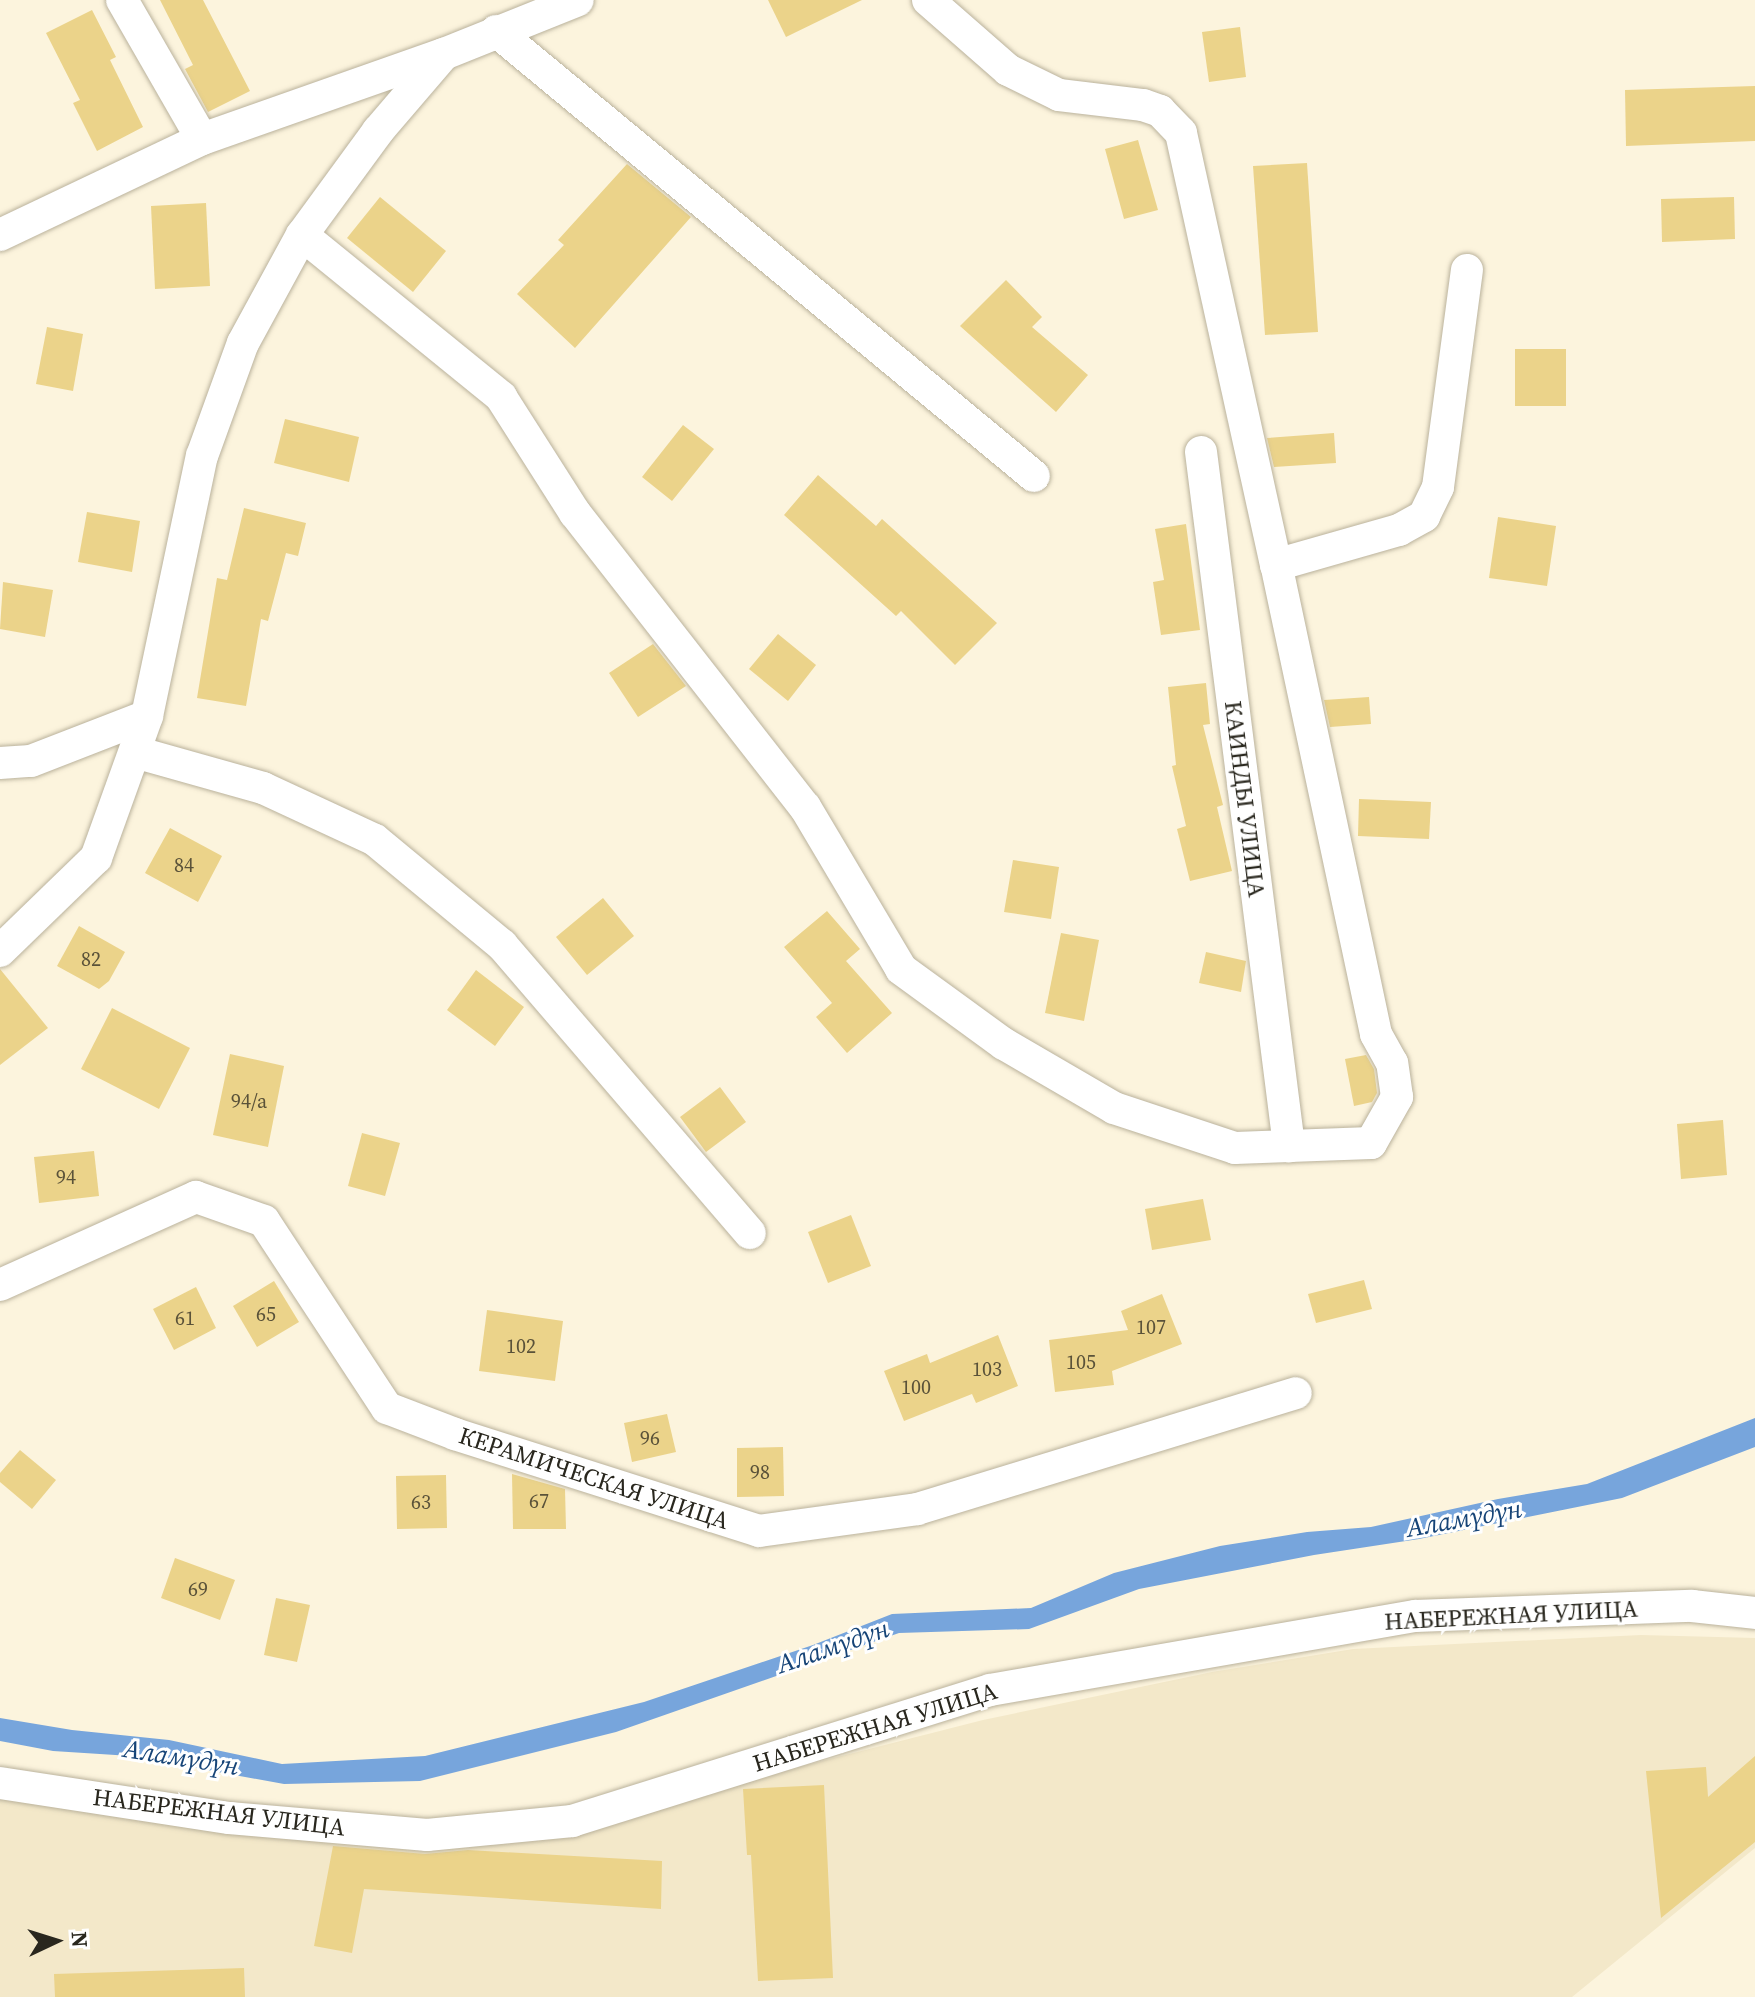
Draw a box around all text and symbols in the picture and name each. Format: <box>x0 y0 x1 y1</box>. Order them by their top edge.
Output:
street label: КАИНДЫ УЛИЦА <box>1219 699 1271 899</box>
house number: 84 <box>174 853 194 877</box>
house number: 82 <box>81 947 101 971</box>
house number: 94/а <box>231 1089 267 1113</box>
house number: 94 <box>56 1165 76 1189</box>
house number: 65 <box>256 1302 276 1326</box>
house number: 61 <box>175 1306 195 1330</box>
house number: 107 <box>1136 1315 1166 1339</box>
house number: 102 <box>506 1334 536 1358</box>
house number: 105 <box>1066 1350 1096 1374</box>
house number: 103 <box>972 1357 1002 1381</box>
house number: 100 <box>901 1375 931 1399</box>
street label: КЕРАМИЧЕСКАЯ УЛИЦА <box>455 1421 733 1535</box>
house number: 96 <box>640 1426 660 1450</box>
house number: 98 <box>750 1460 770 1484</box>
house number: 67 <box>529 1489 549 1513</box>
house number: 63 <box>411 1490 431 1514</box>
water label: Аламүдүн <box>1404 1494 1524 1544</box>
house number: 69 <box>188 1577 208 1601</box>
street label: НАБЕРЕЖНАЯ УЛИЦА <box>1383 1594 1639 1636</box>
water label: Аламүдүн <box>773 1613 893 1681</box>
street label: НАБЕРЕЖНАЯ УЛИЦА <box>749 1676 1001 1778</box>
water label: Аламүдүн <box>121 1733 241 1783</box>
street label: НАБЕРЕЖНАЯ УЛИЦА <box>91 1782 347 1842</box>
north arrow <box>16 1901 96 1981</box>
text: N <box>64 1930 95 1948</box>

